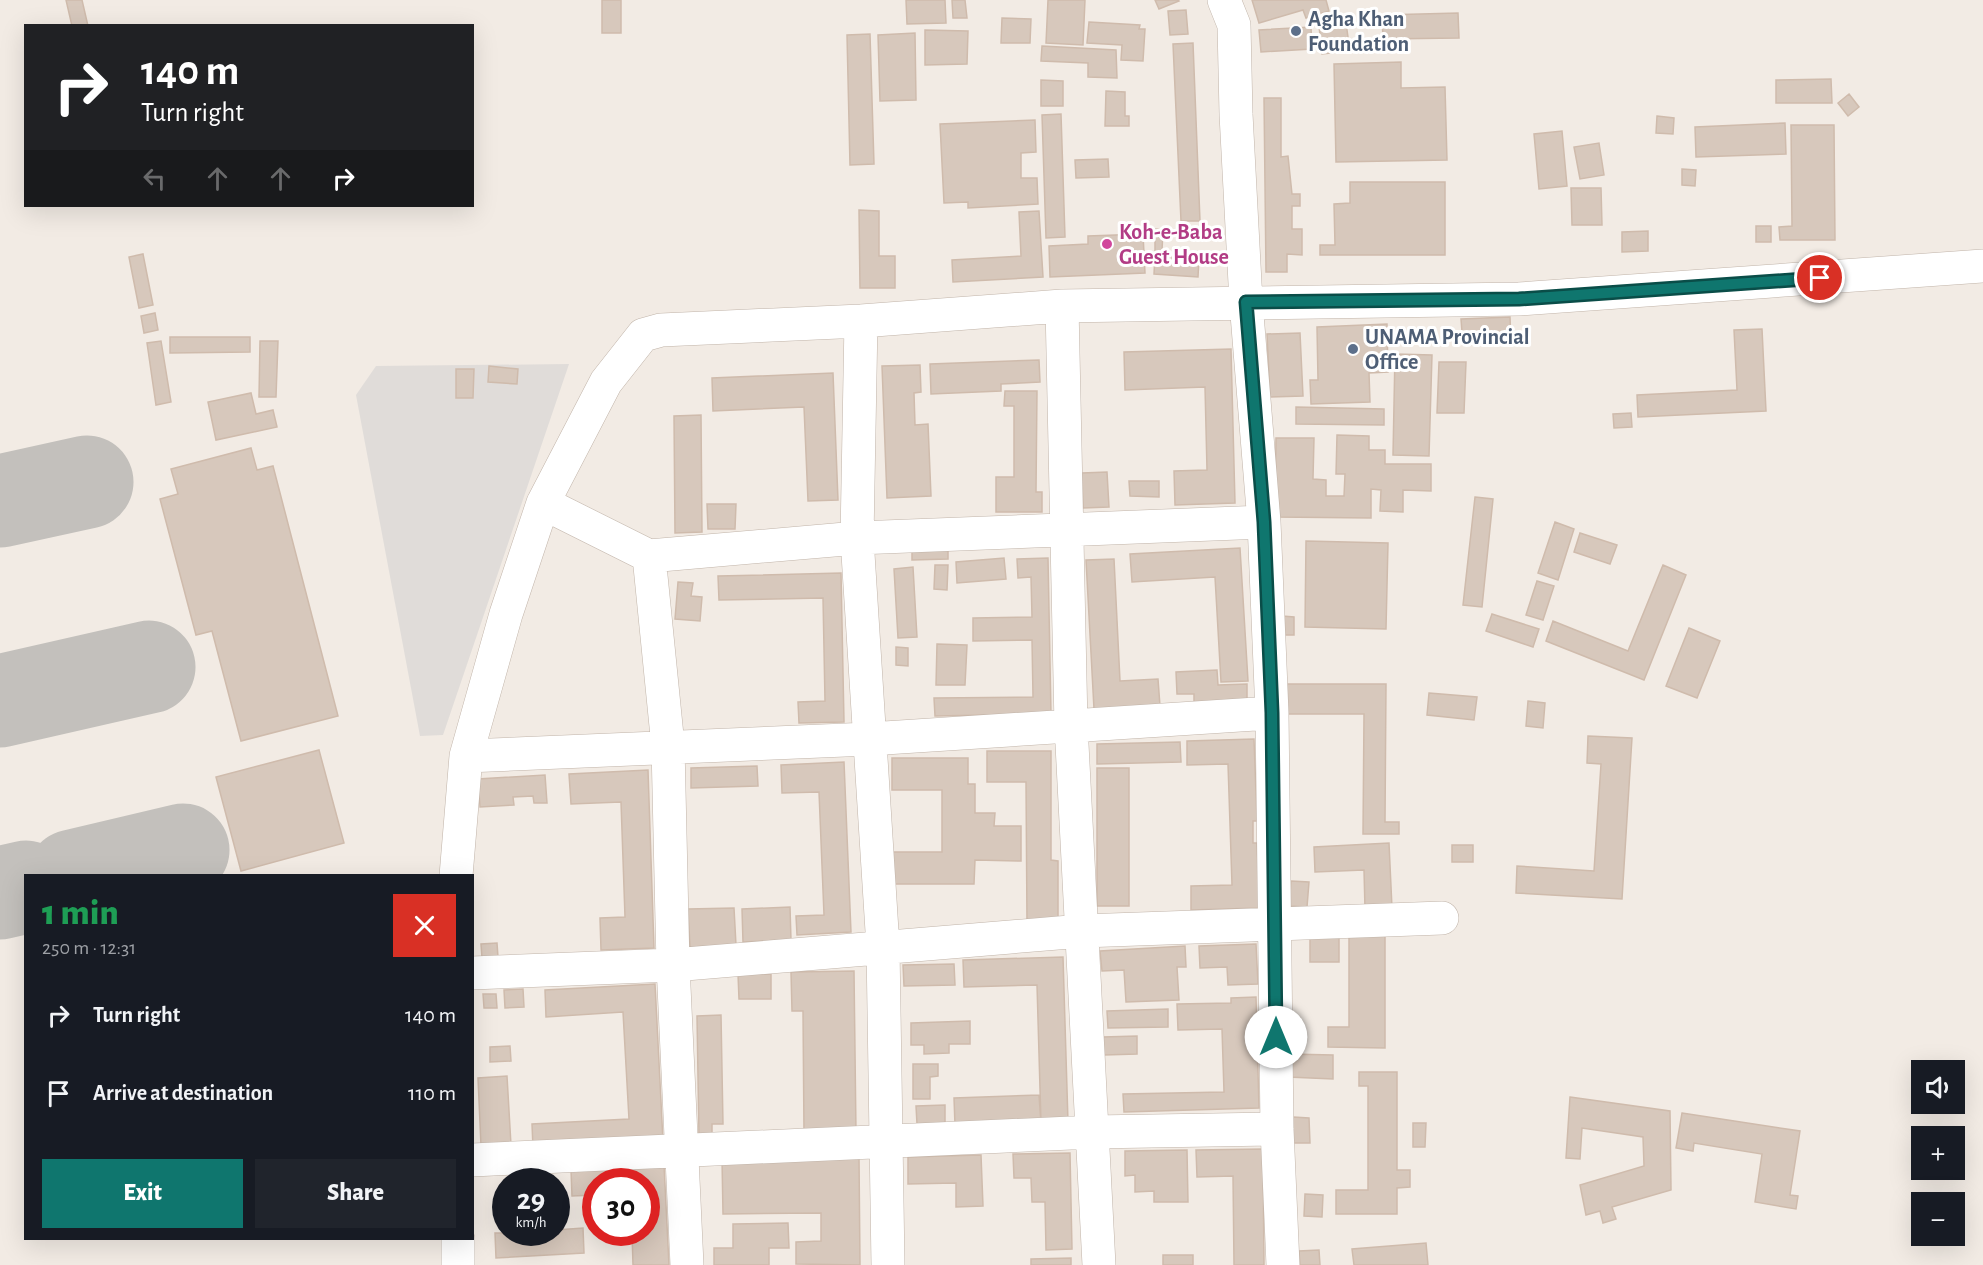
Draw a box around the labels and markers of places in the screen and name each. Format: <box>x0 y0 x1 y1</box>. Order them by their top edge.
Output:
place label: Agha Khan Foundation <box>1308 8 1409 55</box>
marker: Agha Khan Foundation <box>1289 24 1303 38</box>
place label: Koh-e-Baba Guest House <box>1119 221 1229 268</box>
marker: Koh-e-Baba Guest House <box>1100 237 1114 251</box>
pin <box>1794 252 1845 303</box>
place label: UNAMA Provincial Office <box>1365 326 1530 373</box>
marker: UNAMA Provincial Office <box>1346 342 1360 356</box>

